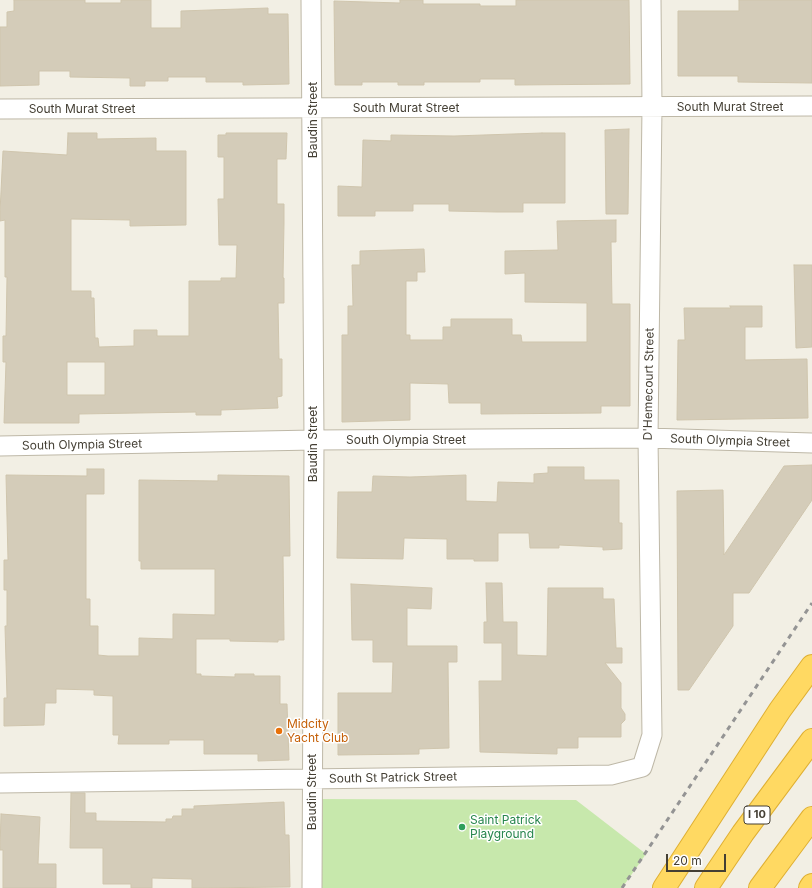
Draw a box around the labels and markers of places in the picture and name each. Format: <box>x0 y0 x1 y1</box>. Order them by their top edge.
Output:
place label: Midcity Yacht Club <box>287 717 348 745</box>
marker: Midcity Yacht Club <box>274 726 284 736</box>
place label: Saint Patrick Playground <box>470 813 541 841</box>
marker: Saint Patrick Playground <box>457 822 467 832</box>

